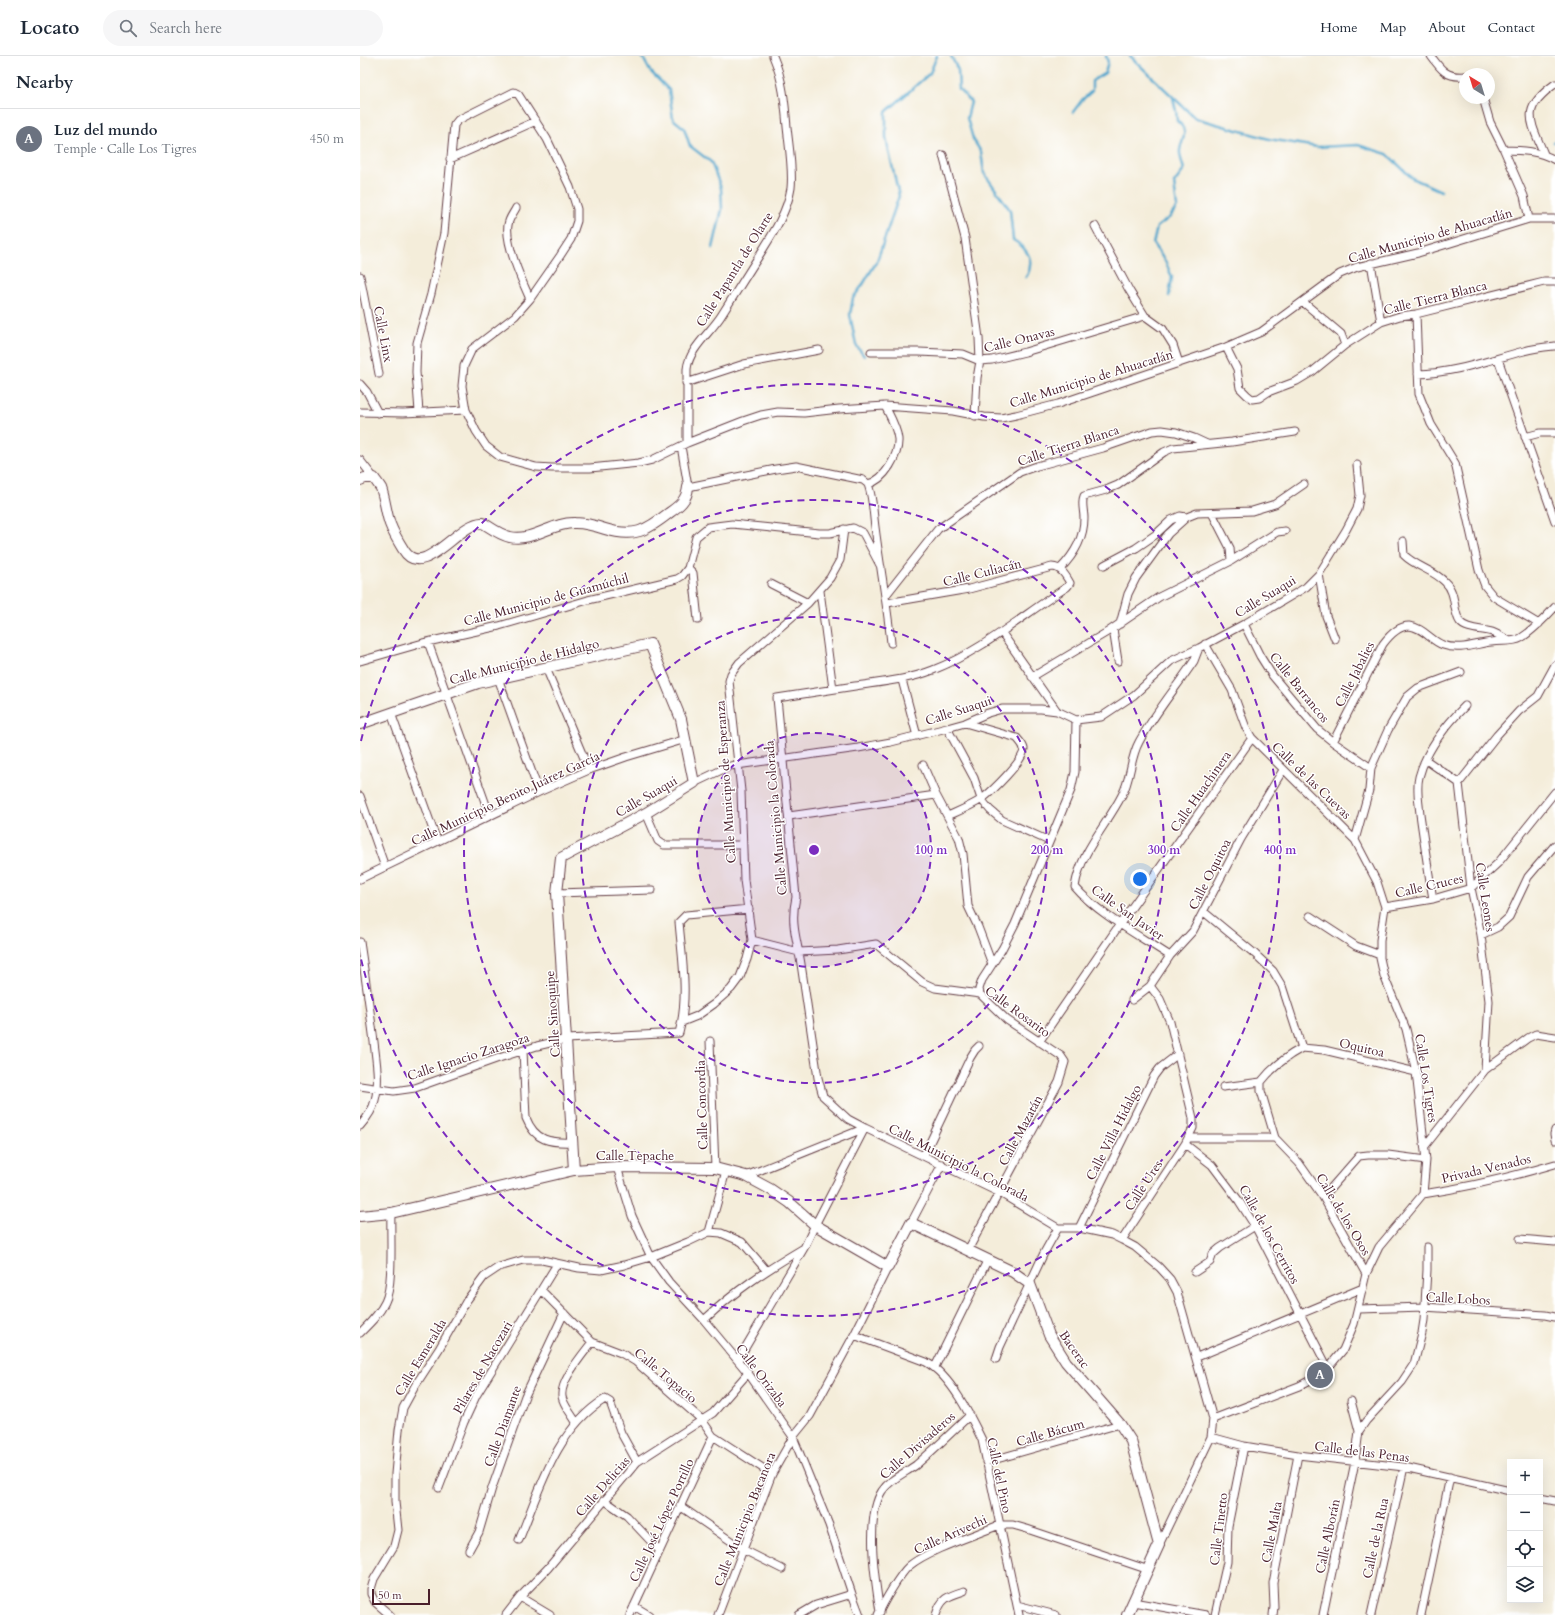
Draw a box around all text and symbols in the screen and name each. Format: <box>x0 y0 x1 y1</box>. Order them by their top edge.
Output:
search box <box>103 10 383 46</box>
text: Locato <box>20 15 79 41</box>
icon: search <box>117 17 139 39</box>
text: Search here <box>149 18 222 38</box>
text: Home <box>1320 18 1358 37</box>
text: Map <box>1380 18 1406 37</box>
text: About <box>1428 18 1465 37</box>
text: Contact <box>1487 18 1535 37</box>
north arrow <box>1459 68 1495 104</box>
text: Nearby <box>16 71 73 94</box>
text: Luz del mundo <box>54 120 158 140</box>
text: A <box>24 130 34 148</box>
text: 450 m <box>310 130 344 148</box>
text: Temple · Calle Los Tigres <box>54 140 197 158</box>
street label: Calle Municipio de Ahuacatlán <box>1346 204 1515 268</box>
street label: Calle Papantla de Olarte <box>692 208 778 331</box>
street label: Calle Tierra Blanca <box>1382 276 1489 320</box>
street label: Calle Linx <box>369 305 397 364</box>
street label: Calle Onavas <box>982 322 1057 357</box>
street label: Calle Municipio de Ahuacatlán <box>1007 345 1176 412</box>
street label: Calle Tierra Blanca <box>1015 421 1122 471</box>
street label: Calle Culiacán <box>941 554 1024 591</box>
street label: Calle Municipio de Guamúchil <box>462 569 631 631</box>
street label: Calle Suaqui <box>1231 571 1300 622</box>
street label: Calle Municipio de Hidalgo <box>448 635 601 689</box>
street label: Calle Jabalies <box>1331 639 1379 710</box>
street label: Calle Barrancos <box>1265 649 1333 727</box>
street label: Calle Suaqui <box>923 692 994 730</box>
street label: Calle Municipio de Esperanza <box>711 699 741 864</box>
street label: Calle de las Cuevas <box>1268 738 1355 823</box>
street label: Calle Municipio la Colorada <box>760 739 792 896</box>
street label: Calle Municipio Benito Juárez García <box>408 747 603 851</box>
street label: Calle Huachinera <box>1166 747 1236 836</box>
street label: Calle Suaqui <box>612 772 681 822</box>
street label: Calle Oquitoa <box>1184 836 1236 913</box>
text: 100 m <box>915 842 948 858</box>
text: 200 m <box>1031 842 1064 858</box>
text: 300 m <box>1148 842 1181 858</box>
text: 400 m <box>1264 842 1297 858</box>
centre of rings <box>807 843 821 857</box>
street label: Calle Leones <box>1471 861 1499 933</box>
your location <box>1130 869 1150 889</box>
street label: Calle Cruces <box>1393 869 1465 903</box>
street label: Calle San Javier <box>1087 881 1168 945</box>
street label: Calle Sinoquipe <box>541 970 565 1058</box>
street label: Calle Rosarito <box>981 982 1054 1042</box>
street label: Calle Ignacio Zaragoza <box>405 1029 532 1085</box>
street label: Calle Los Tigres <box>1410 1032 1442 1124</box>
street label: Oquitoa <box>1337 1034 1386 1062</box>
street label: Calle Concordia <box>691 1059 713 1150</box>
street label: Calle Villa Hidalgo <box>1082 1082 1146 1183</box>
street label: Calle Mazatán <box>995 1091 1047 1169</box>
street label: Calle Municipio la Colorada <box>885 1120 1032 1206</box>
street label: Calle Tepache <box>596 1147 674 1165</box>
street label: Privada Venados <box>1440 1150 1533 1188</box>
street label: Calle Ures <box>1121 1157 1167 1214</box>
street label: Calle de los Osos <box>1311 1170 1375 1259</box>
street label: Calle de los Cerritos <box>1234 1182 1304 1287</box>
street label: Calle Lobos <box>1425 1288 1491 1310</box>
street label: Calle Esmeralda <box>391 1315 451 1399</box>
street label: Pilares de Nacozari <box>449 1317 517 1417</box>
street label: Bacerac <box>1055 1327 1094 1372</box>
street label: Calle Orizaba <box>731 1340 791 1411</box>
street label: Calle Topacio <box>630 1344 701 1407</box>
pin: A <box>1307 1360 1333 1390</box>
street label: Calle Diamante <box>480 1383 526 1470</box>
street label: Calle Divisaderos <box>876 1408 959 1484</box>
street label: Calle Bácum <box>1014 1415 1086 1451</box>
street label: Calle del Pino <box>982 1436 1016 1515</box>
street label: Calle de las Penas <box>1313 1437 1410 1467</box>
street label: Calle Municipio Bacanora <box>710 1449 780 1589</box>
street label: Calle Delicias <box>572 1453 634 1521</box>
street label: Calle José López Portillo <box>625 1456 699 1585</box>
map controls <box>1507 1459 1543 1603</box>
button: + <box>1507 1459 1543 1495</box>
street label: Calle Tinetto <box>1206 1492 1232 1567</box>
button: − <box>1507 1495 1543 1531</box>
street label: Calle de la Rua <box>1359 1496 1393 1580</box>
street label: Calle Alborán <box>1311 1497 1345 1575</box>
street label: Calle Malta <box>1257 1499 1287 1565</box>
street label: Calle Arivechi <box>911 1511 990 1559</box>
button: locate <box>1507 1531 1543 1567</box>
button: layers <box>1507 1567 1543 1603</box>
scale bar <box>372 1587 430 1606</box>
text: 50 m <box>378 1588 402 1603</box>

